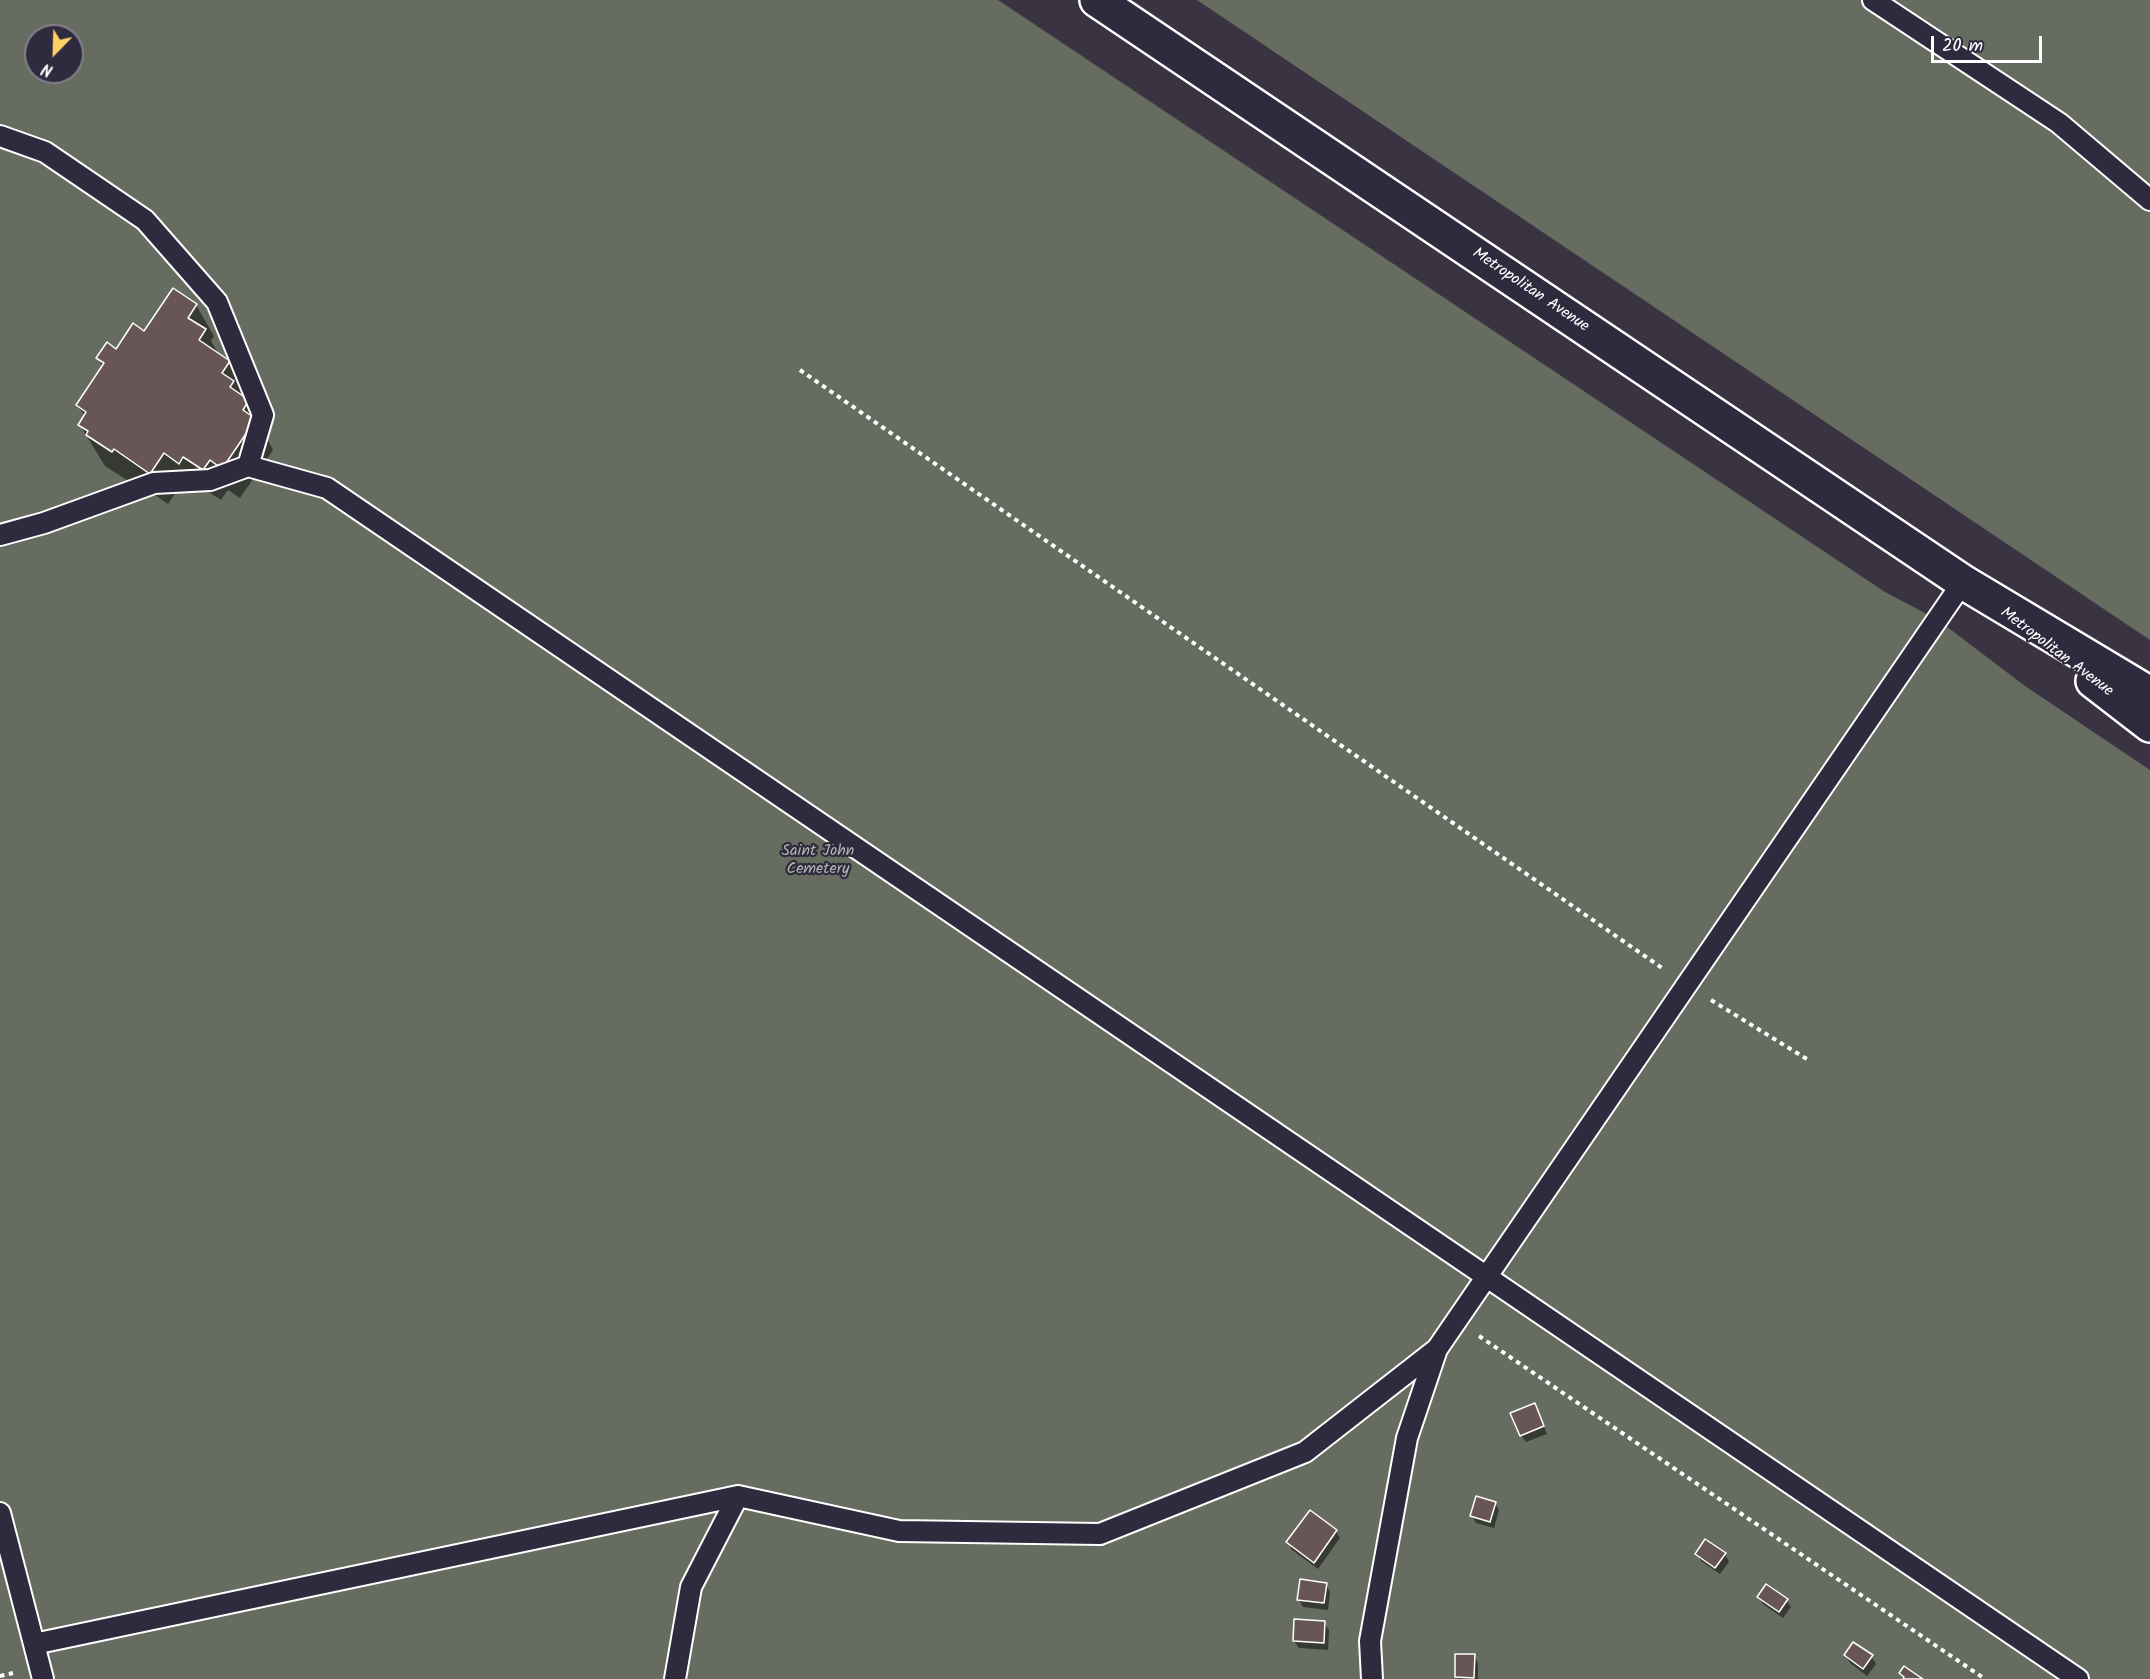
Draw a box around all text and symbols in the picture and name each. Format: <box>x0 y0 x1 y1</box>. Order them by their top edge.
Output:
north arrow <box>24 24 84 84</box>
scale bar <box>1934 24 2045 62</box>
text: 20 m <box>1942 32 1983 61</box>
text: N <box>38 56 57 83</box>
street label: Metropolitan Avenue <box>1468 245 1592 337</box>
street label: Metropolitan Avenue <box>1996 604 2116 702</box>
park label: Saint John Cemetery <box>782 842 854 880</box>

